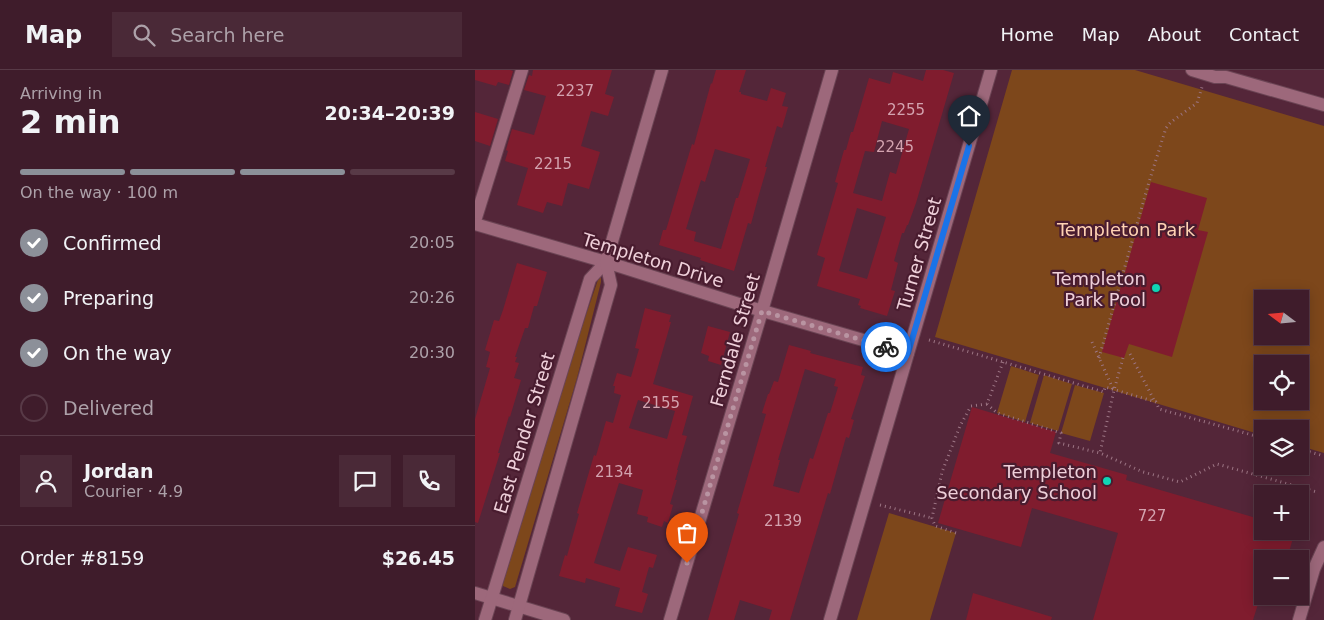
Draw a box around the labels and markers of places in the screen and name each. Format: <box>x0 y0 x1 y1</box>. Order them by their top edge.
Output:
pin <box>948 95 990 146</box>
place label: Templeton Park Pool <box>1051 268 1146 310</box>
marker: Templeton Park Pool <box>1150 282 1162 294</box>
place label: Templeton Secondary School <box>936 461 1097 503</box>
marker: Templeton Secondary School <box>1101 475 1113 487</box>
pin <box>666 512 708 563</box>

